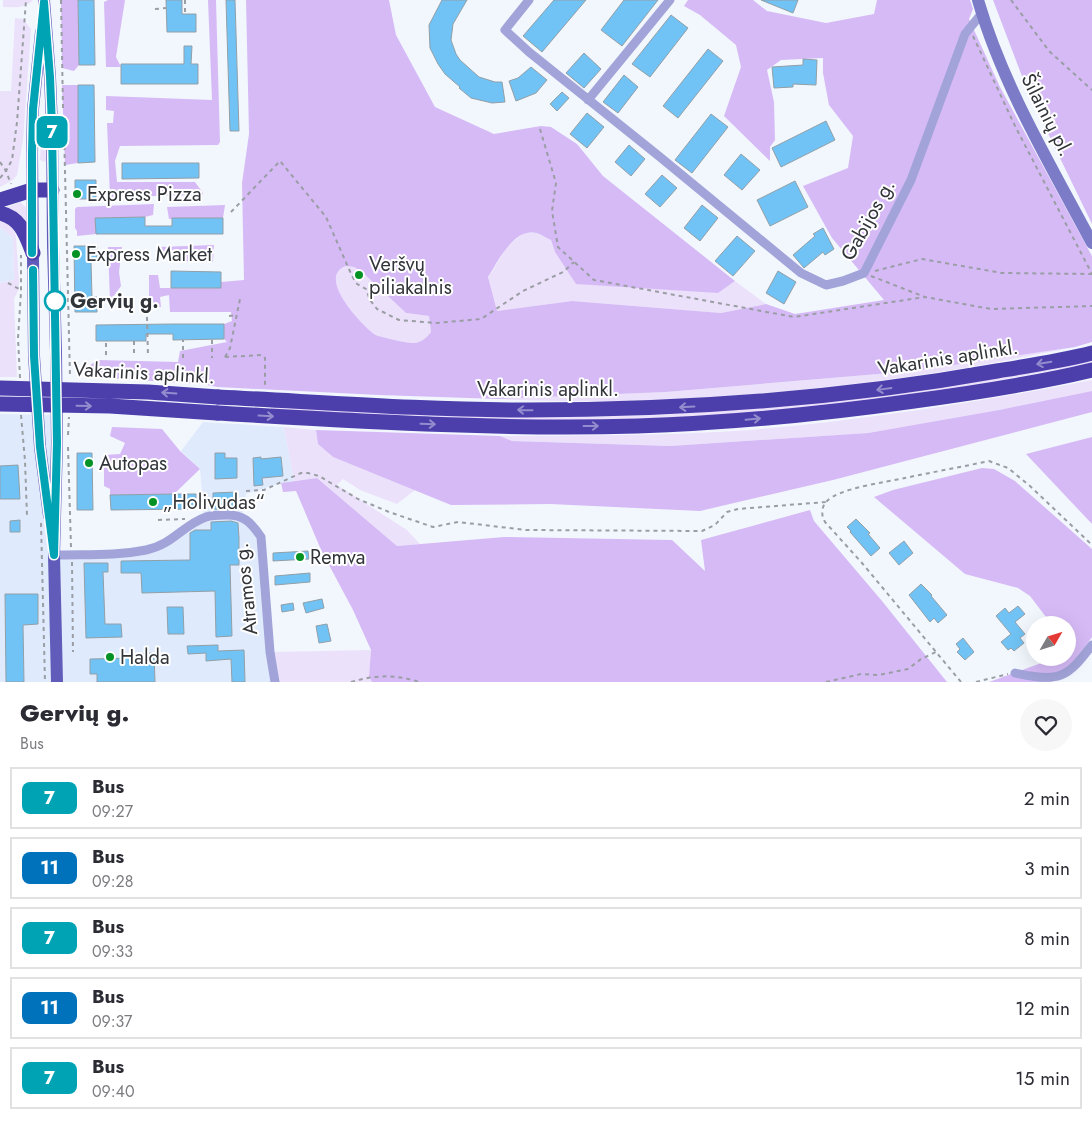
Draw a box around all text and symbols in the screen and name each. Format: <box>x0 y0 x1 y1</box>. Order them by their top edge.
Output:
street label: Šilainių pl. <box>1014 68 1080 162</box>
line badge: 7 <box>36 116 68 148</box>
text: 7 <box>47 119 57 145</box>
street label: Gabijos g. <box>834 174 902 266</box>
place label: Express Pizza <box>87 180 202 209</box>
marker: Express Pizza <box>71 188 83 200</box>
place label: Express Market <box>86 240 212 269</box>
marker: Express Market <box>70 248 82 260</box>
place label: Veršvų piliakalnis <box>369 250 452 302</box>
marker: Veršvų piliakalnis <box>353 269 365 281</box>
place label: Gervių g. <box>70 287 159 316</box>
marker: Gervių g. <box>44 290 66 312</box>
street label: Vakarinis aplinkl. <box>876 333 1020 383</box>
street label: Vakarinis aplinkl. <box>72 355 216 391</box>
one-way arrow <box>1037 358 1053 368</box>
street label: Vakarinis aplinkl. <box>477 375 619 404</box>
one-way arrow <box>876 384 892 394</box>
one-way arrow <box>161 389 177 398</box>
one-way arrow <box>75 401 91 410</box>
one-way arrow <box>680 402 696 411</box>
one-way arrow <box>517 405 534 415</box>
one-way arrow <box>258 412 274 421</box>
one-way arrow <box>745 414 761 424</box>
one-way arrow <box>420 419 436 429</box>
one-way arrow <box>582 421 598 431</box>
place label: Autopas <box>99 449 167 478</box>
marker: Autopas <box>83 457 95 469</box>
place label: „Holivudas“ <box>163 488 265 517</box>
marker: „Holivudas“ <box>147 496 159 508</box>
street label: Atramos g. <box>227 542 265 636</box>
place label: Remva <box>310 543 365 572</box>
marker: Remva <box>294 551 306 563</box>
north arrow <box>1026 616 1076 666</box>
map controls <box>1026 616 1076 666</box>
place label: Halda <box>120 643 170 672</box>
marker: Halda <box>104 651 116 663</box>
text: Gervių g. <box>20 695 129 730</box>
button: heart <box>1020 699 1072 751</box>
text: Bus <box>20 732 44 755</box>
text: Bus <box>92 773 124 800</box>
text: 7 <box>44 785 55 811</box>
text: 2 min <box>1024 785 1070 812</box>
text: 09:27 <box>92 800 133 823</box>
text: Bus <box>92 843 124 870</box>
text: 11 <box>40 855 59 881</box>
text: 3 min <box>1024 855 1070 882</box>
text: 09:28 <box>92 870 133 893</box>
text: Bus <box>92 913 124 940</box>
text: 7 <box>44 925 55 951</box>
text: 8 min <box>1024 925 1070 952</box>
text: 09:33 <box>92 940 133 963</box>
text: Bus <box>92 983 124 1010</box>
text: 11 <box>40 995 59 1021</box>
text: 12 min <box>1015 995 1070 1022</box>
text: 09:37 <box>92 1010 133 1033</box>
text: Bus <box>92 1053 124 1080</box>
text: 7 <box>44 1065 55 1091</box>
text: 15 min <box>1015 1065 1070 1092</box>
text: 09:40 <box>92 1080 135 1103</box>

